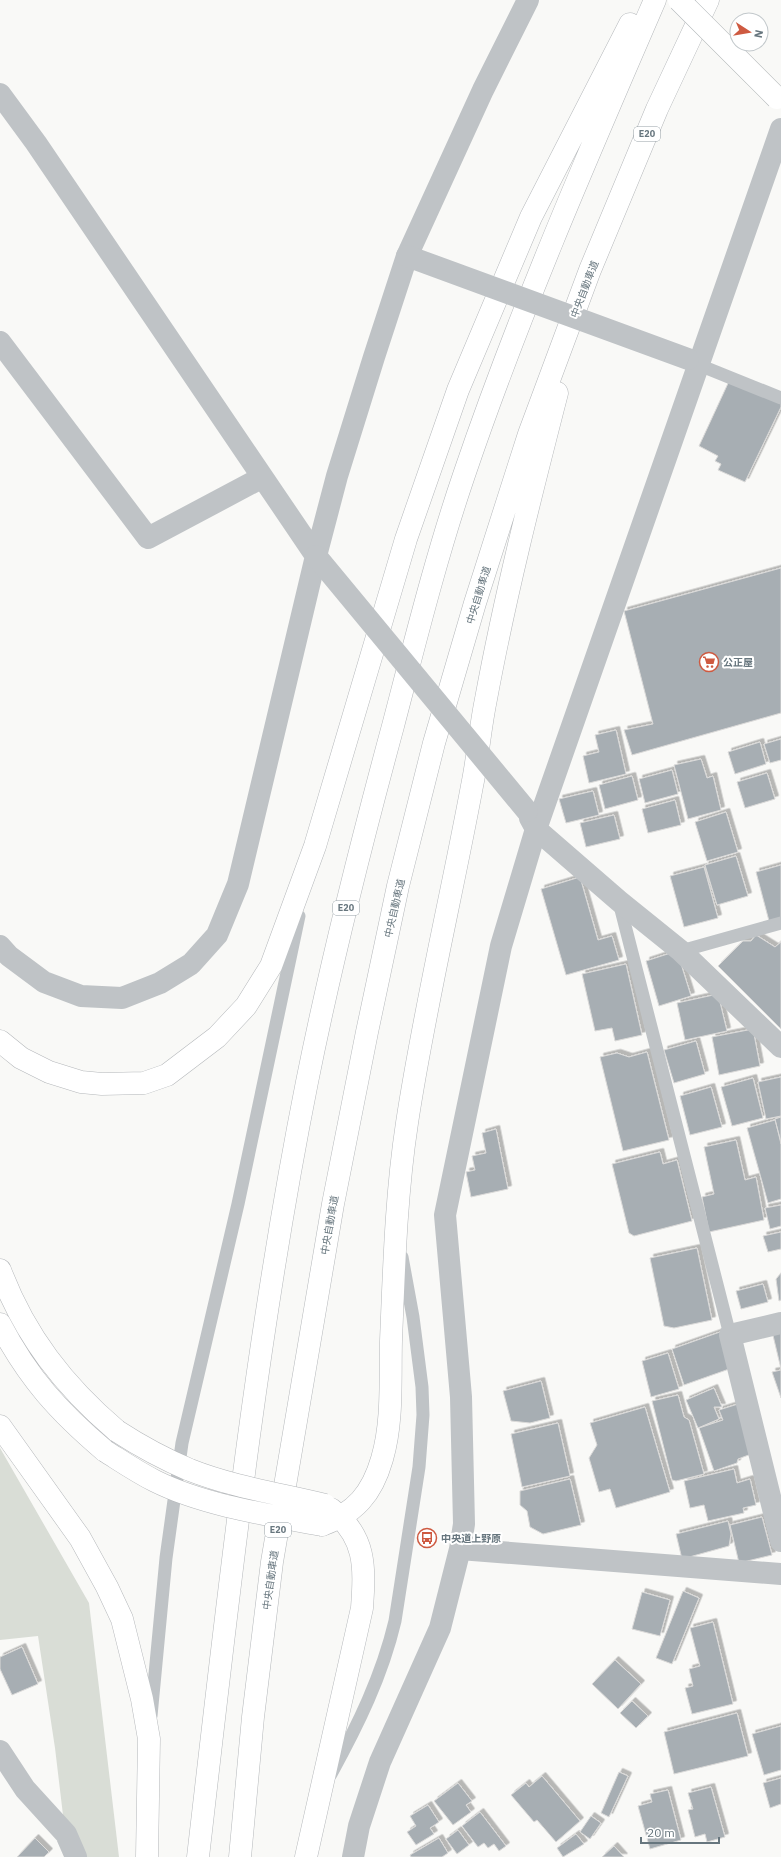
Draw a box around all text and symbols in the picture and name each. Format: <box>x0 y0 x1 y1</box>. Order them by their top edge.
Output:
north arrow <box>729 12 769 52</box>
text: N <box>751 29 766 39</box>
road number: E20 <box>634 127 660 141</box>
street label: 中央自動車道 <box>568 259 601 320</box>
street label: 中央自動車道 <box>463 565 493 626</box>
supermarket icon: 公正屋 <box>698 651 720 673</box>
place label: 公正屋 <box>723 656 753 669</box>
street label: 中央自動車道 <box>381 877 408 939</box>
road number: E20 <box>333 901 359 915</box>
street label: 中央自動車道 <box>318 1194 341 1256</box>
road number: E20 <box>265 1523 291 1537</box>
bus stop icon: 中央道上野原 <box>416 1527 438 1549</box>
place label: 中央道上野原 <box>441 1532 501 1545</box>
street label: 中央自動車道 <box>260 1549 281 1611</box>
scale bar <box>641 1819 719 1845</box>
text: 20 m <box>647 1825 675 1840</box>

